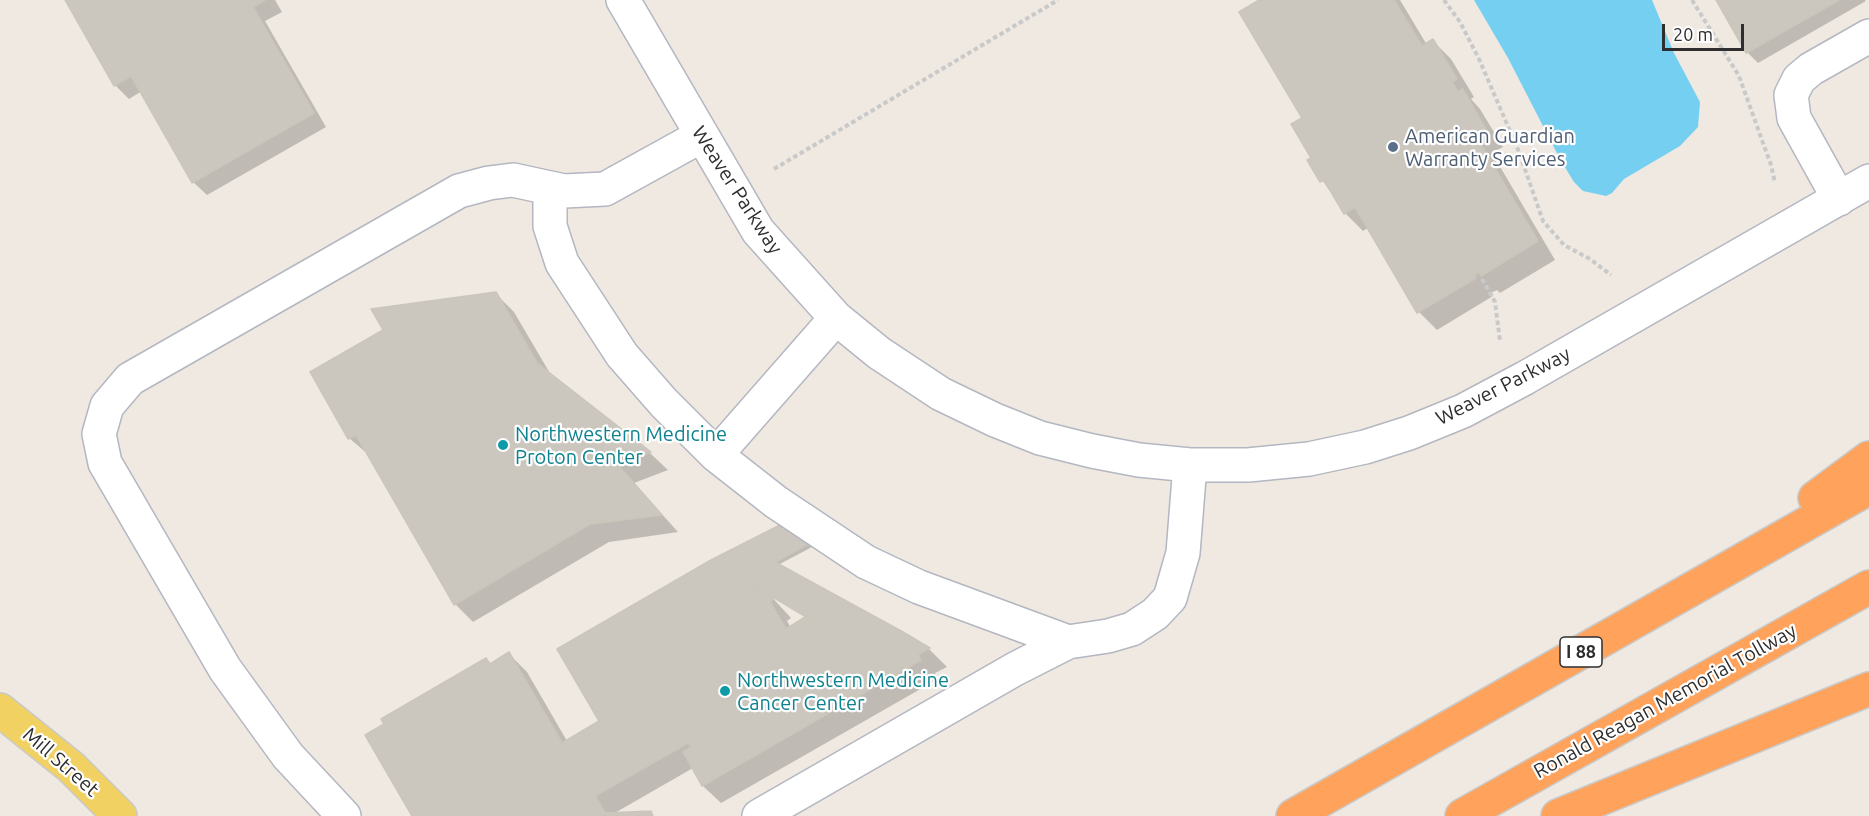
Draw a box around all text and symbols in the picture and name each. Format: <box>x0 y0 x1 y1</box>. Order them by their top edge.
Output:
scale bar <box>1665 12 1748 50</box>
text: 20 m <box>1673 24 1713 44</box>
street label: Weaver Parkway <box>687 122 787 258</box>
place label: American Guardian Warranty Services <box>1405 124 1575 171</box>
marker: American Guardian Warranty Services <box>1386 140 1400 154</box>
street label: Weaver Parkway <box>1432 342 1574 430</box>
place label: Northwestern Medicine Proton Center <box>515 422 727 469</box>
marker: Northwestern Medicine Proton Center <box>496 438 510 452</box>
street label: Ronald Reagan Memorial Tollway <box>1530 619 1800 783</box>
road number: I 88 <box>1560 637 1602 667</box>
place label: Northwestern Medicine Cancer Center <box>737 668 949 715</box>
marker: Northwestern Medicine Cancer Center <box>718 684 732 698</box>
street label: Mill Street <box>18 722 104 802</box>

